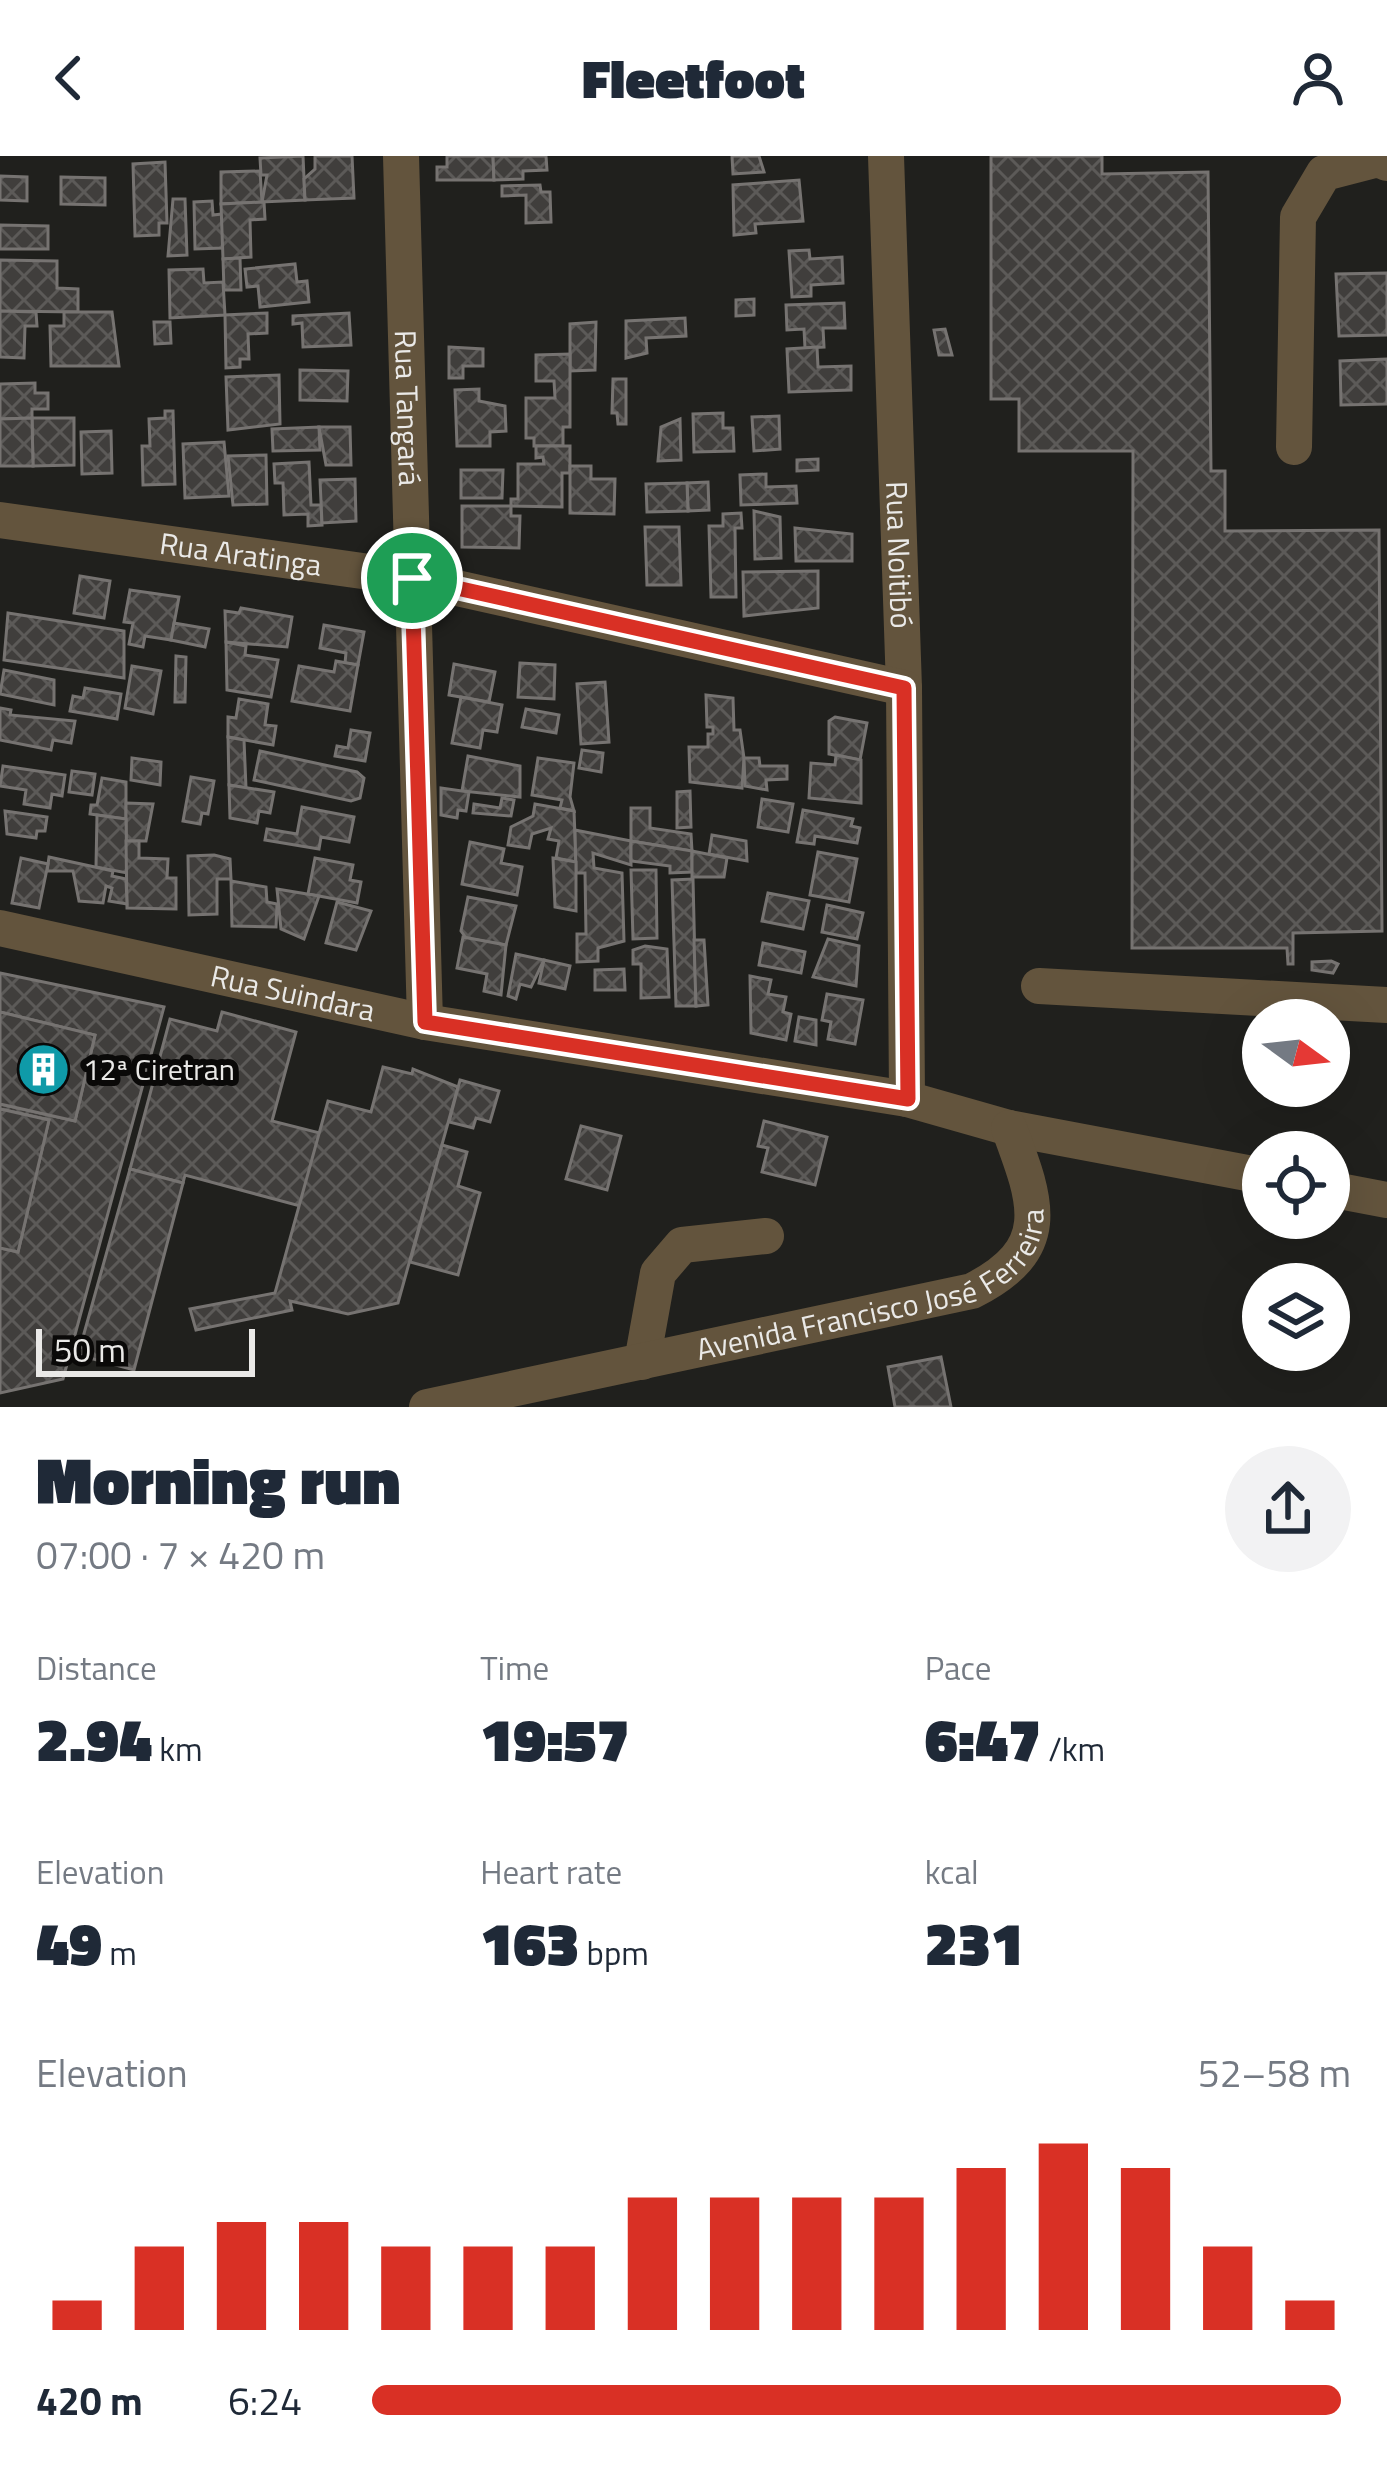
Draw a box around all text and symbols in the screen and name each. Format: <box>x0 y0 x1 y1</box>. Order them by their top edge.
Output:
text: Fleetfoot <box>582 37 805 119</box>
icon: back <box>36 45 102 111</box>
icon: person <box>1285 45 1351 111</box>
street label: Rua Tangará <box>383 329 433 487</box>
street label: Rua Noitibó <box>874 480 925 629</box>
street label: Rua Aratinga <box>157 520 325 588</box>
pin <box>361 527 463 629</box>
icon: arrive <box>379 545 445 611</box>
street label: Rua Suindara <box>206 952 380 1033</box>
north arrow <box>1242 999 1350 1107</box>
map controls <box>1242 999 1350 1371</box>
building icon: 12ª Ciretran <box>16 1041 72 1097</box>
place label: 12ª Ciretran <box>83 1046 235 1092</box>
button: locate <box>1242 1131 1350 1239</box>
street label: Avenida Francisco José Ferreira <box>692 1208 1056 1372</box>
button: layers <box>1242 1263 1350 1371</box>
scale bar <box>36 1323 255 1376</box>
text: 50 m <box>54 1325 126 1375</box>
text: Morning run <box>36 1429 401 1530</box>
button: share <box>1225 1446 1351 1572</box>
text: 07:00 · 7 × 420 m <box>36 1525 325 1584</box>
text: Distance <box>36 1643 157 1693</box>
text: Time <box>480 1643 549 1693</box>
text: Pace <box>925 1643 991 1693</box>
text: 2.94 <box>36 1693 152 1784</box>
text: 19:57 <box>480 1693 630 1784</box>
text: 6:47 <box>925 1693 1041 1784</box>
text: km <box>152 1724 203 1774</box>
text: /km <box>1041 1724 1105 1774</box>
text: Elevation <box>36 1847 164 1897</box>
text: Heart rate <box>480 1847 622 1897</box>
text: kcal <box>925 1847 979 1897</box>
text: 49 <box>36 1897 102 1988</box>
text: 163 <box>480 1897 579 1988</box>
text: 231 <box>925 1897 1024 1988</box>
text: m <box>102 1928 137 1978</box>
text: bpm <box>579 1928 649 1978</box>
text: Elevation <box>36 2043 188 2102</box>
text: 52–58 m <box>1198 2043 1351 2102</box>
text: 420 m <box>36 2371 143 2430</box>
text: 6:24 <box>228 2371 302 2430</box>

